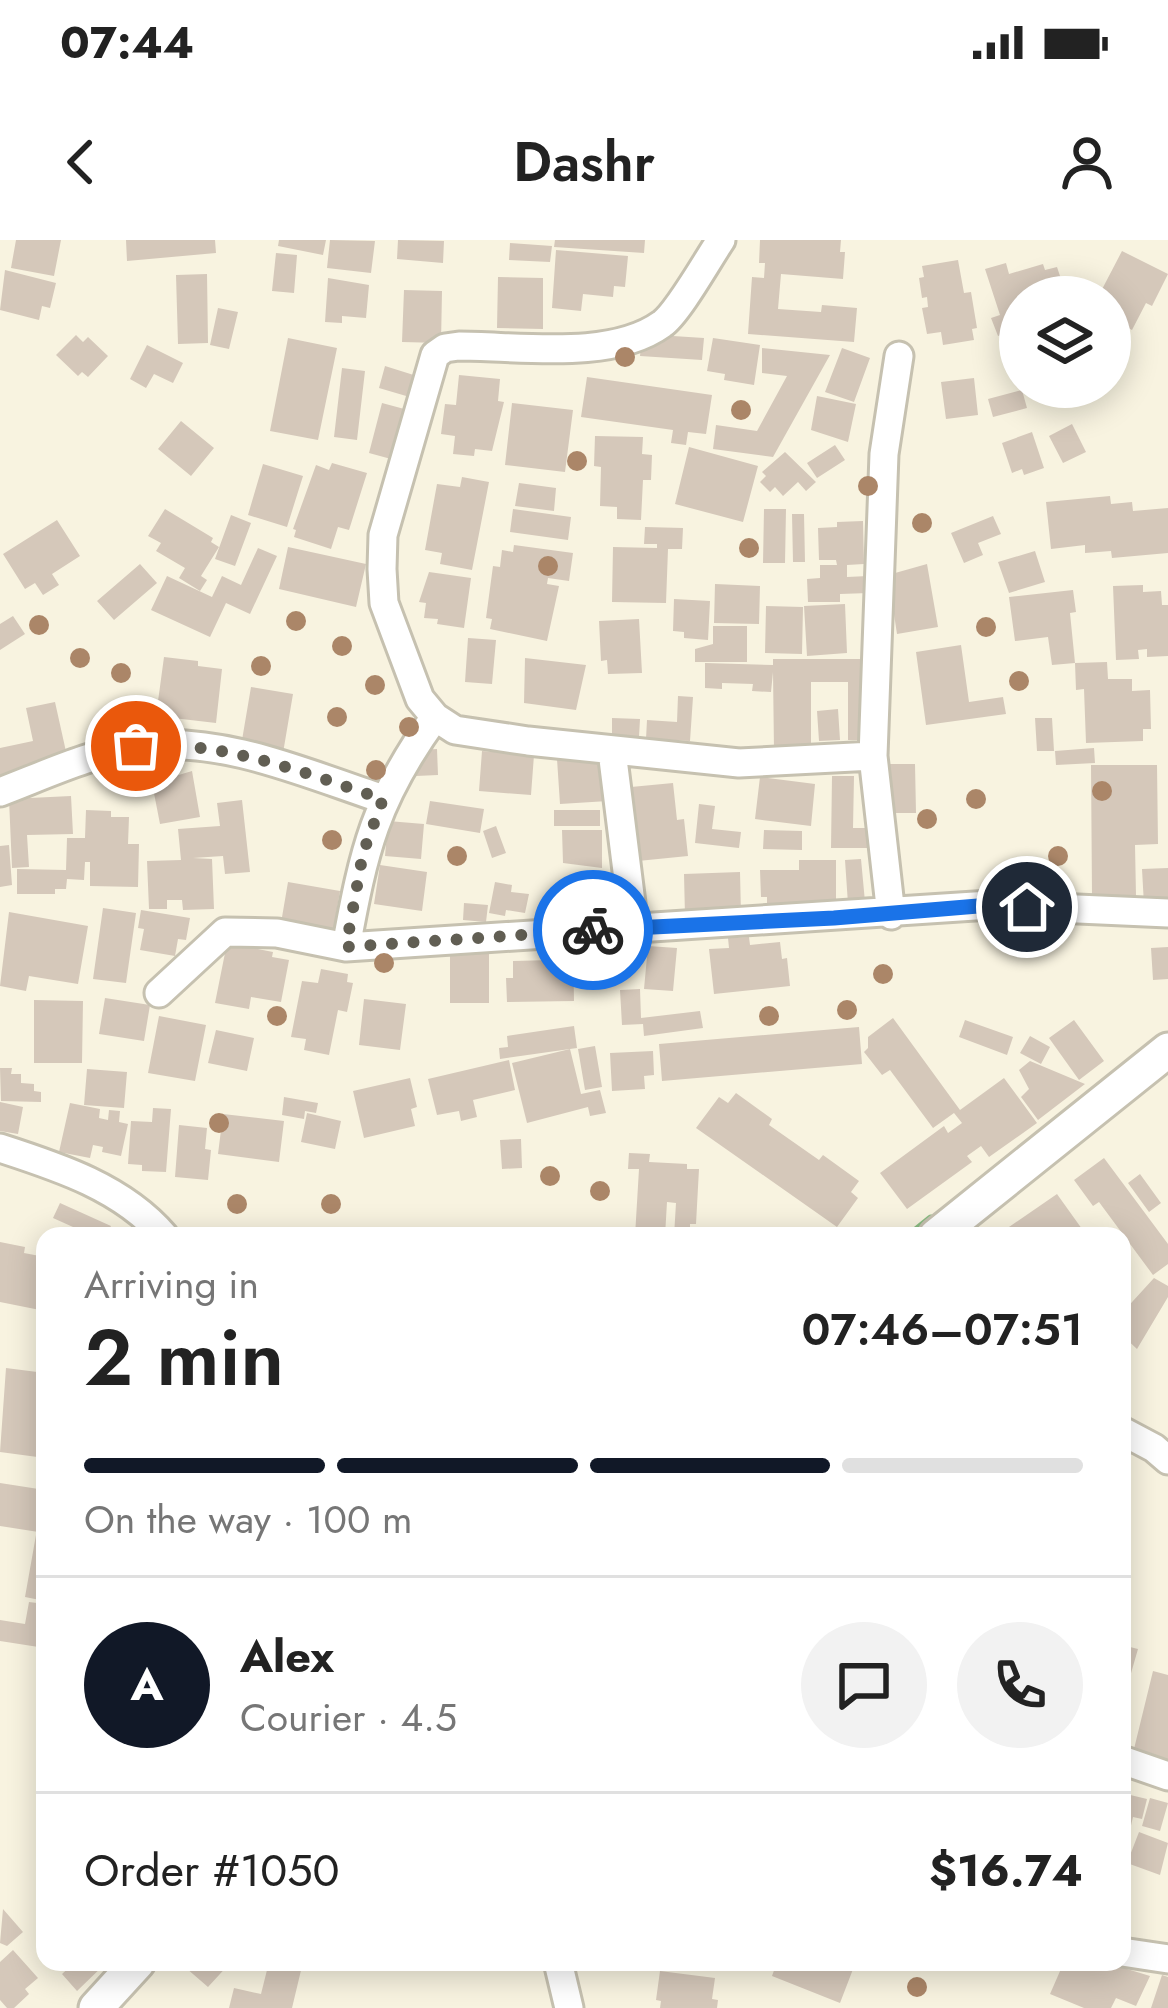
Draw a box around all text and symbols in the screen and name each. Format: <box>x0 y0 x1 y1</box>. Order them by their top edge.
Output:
text: 07:44 <box>60 10 194 75</box>
text: Dashr <box>513 123 655 201</box>
icon: back <box>48 129 114 195</box>
icon: person <box>1054 129 1120 195</box>
map controls <box>999 276 1131 408</box>
button: layers <box>999 276 1131 408</box>
pin <box>85 695 187 797</box>
icon: bag <box>103 713 169 779</box>
pin <box>976 856 1078 958</box>
courier <box>533 870 653 990</box>
icon: home <box>994 874 1060 940</box>
icon: bike <box>560 897 626 963</box>
text: Arriving in <box>84 1256 259 1313</box>
text: 07:46–07:51 <box>801 1297 1083 1362</box>
text: 2 min <box>84 1302 284 1414</box>
text: On the way · 100 m <box>84 1491 412 1548</box>
button: chat <box>801 1622 927 1748</box>
button: phone <box>957 1622 1083 1748</box>
text: Alex <box>240 1624 334 1689</box>
text: A <box>130 1652 164 1717</box>
text: Courier · 4.5 <box>240 1689 457 1746</box>
text: Order #1050 <box>84 1838 340 1903</box>
text: $16.74 <box>929 1838 1083 1903</box>

